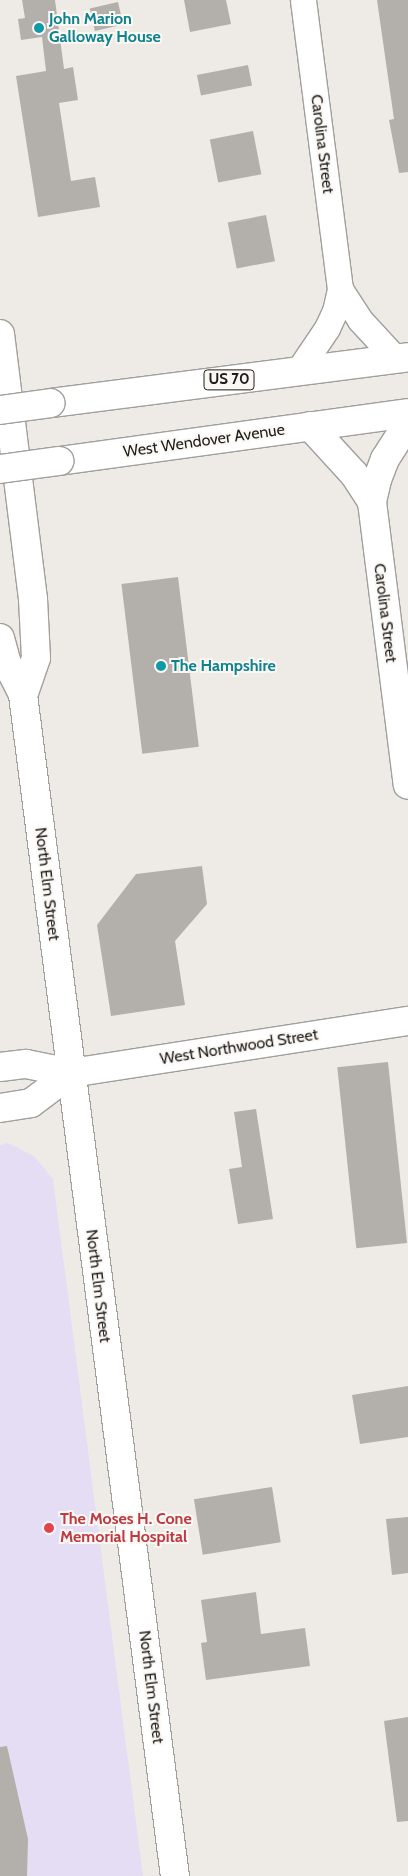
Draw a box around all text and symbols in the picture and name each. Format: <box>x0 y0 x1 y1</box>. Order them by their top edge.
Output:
place label: John Marion Galloway House <box>49 9 161 47</box>
marker: John Marion Galloway House <box>33 22 45 34</box>
street label: Carolina Street <box>306 93 338 195</box>
road number: US 70 <box>203 368 255 392</box>
street label: West Wendover Avenue <box>122 420 286 462</box>
street label: Carolina Street <box>369 562 401 664</box>
place label: The Hampshire <box>171 656 276 676</box>
marker: The Hampshire <box>155 660 167 672</box>
street label: North Elm Street <box>31 826 63 942</box>
street label: West Northwood Street <box>159 1025 319 1069</box>
street label: North Elm Street <box>82 1228 114 1344</box>
place label: The Moses H. Cone Memorial Hospital <box>60 1509 192 1547</box>
marker: The Moses H. Cone Memorial Hospital <box>42 1521 56 1535</box>
street label: North Elm Street <box>135 1629 167 1745</box>

